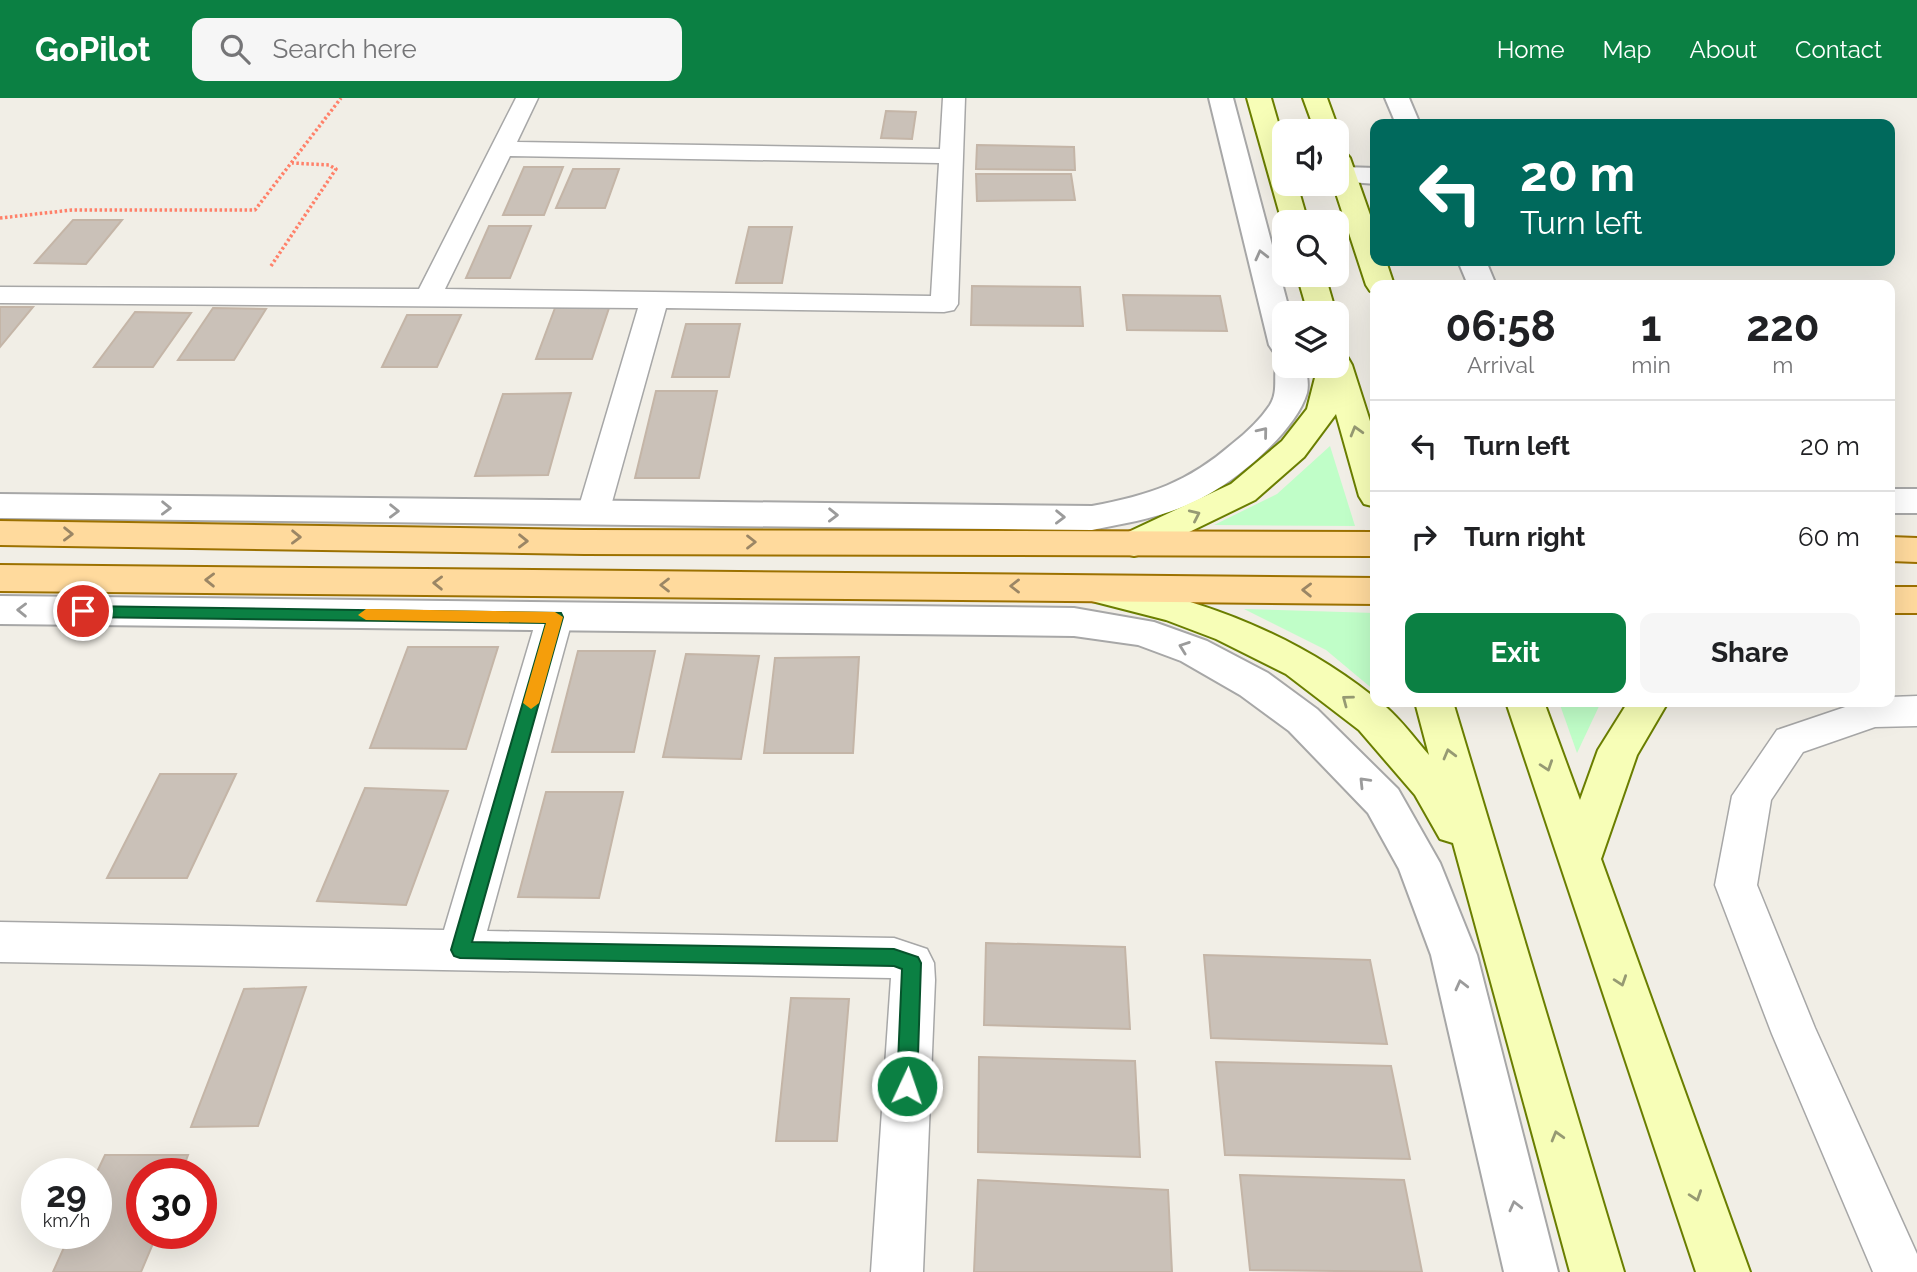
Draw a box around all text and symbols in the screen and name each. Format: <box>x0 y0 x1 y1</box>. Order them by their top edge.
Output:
search box <box>192 18 682 81</box>
text: GoPilot <box>35 30 150 69</box>
icon: search <box>216 30 254 68</box>
text: Search here <box>272 34 417 64</box>
text: Home <box>1497 35 1565 64</box>
text: Map <box>1603 35 1651 64</box>
text: About <box>1689 35 1757 64</box>
text: Contact <box>1795 35 1882 64</box>
map controls <box>1272 119 1349 378</box>
button: sound <box>1272 119 1349 196</box>
text: 20 m <box>1520 145 1635 202</box>
icon: left <box>1405 147 1496 238</box>
text: Turn left <box>1520 204 1642 241</box>
button: search <box>1272 210 1349 287</box>
one-way arrow <box>1255 249 1270 261</box>
button: layers <box>1272 301 1349 378</box>
text: 06:58 <box>1445 302 1556 351</box>
text: 1 <box>1641 302 1661 351</box>
text: 220 <box>1746 302 1819 351</box>
text: Arrival <box>1467 351 1534 378</box>
text: min <box>1631 351 1671 378</box>
text: m <box>1772 351 1793 378</box>
one-way arrow <box>1350 425 1365 437</box>
icon: left <box>1405 427 1443 465</box>
one-way arrow <box>1255 428 1267 441</box>
text: Turn left <box>1464 431 1570 461</box>
text: 20 m <box>1800 431 1860 461</box>
one-way arrow <box>161 500 172 516</box>
one-way arrow <box>388 503 399 518</box>
one-way arrow <box>828 507 838 523</box>
one-way arrow <box>1188 509 1200 523</box>
one-way arrow <box>1055 510 1066 525</box>
icon: right <box>1405 518 1443 556</box>
text: Turn right <box>1464 522 1585 552</box>
text: 60 m <box>1798 522 1860 552</box>
one-way arrow <box>63 526 74 541</box>
one-way arrow <box>291 529 301 545</box>
one-way arrow <box>518 533 529 548</box>
one-way arrow <box>746 534 756 550</box>
one-way arrow <box>204 572 215 588</box>
one-way arrow <box>432 575 442 591</box>
one-way arrow <box>659 577 670 593</box>
one-way arrow <box>1009 578 1020 594</box>
pin <box>53 581 113 641</box>
one-way arrow <box>1302 582 1313 597</box>
icon: arrive <box>64 592 102 630</box>
one-way arrow <box>16 602 27 618</box>
button: Exit <box>1405 613 1626 693</box>
button: Share <box>1640 613 1860 693</box>
one-way arrow <box>1178 641 1190 655</box>
one-way arrow <box>1343 696 1355 708</box>
one-way arrow <box>1442 748 1457 760</box>
one-way arrow <box>1539 760 1553 772</box>
one-way arrow <box>1360 778 1372 790</box>
one-way arrow <box>1613 975 1627 987</box>
one-way arrow <box>1455 979 1469 991</box>
position arrow <box>870 1049 944 1123</box>
one-way arrow <box>1551 1130 1566 1142</box>
speed limit sign: 30 <box>126 1158 217 1249</box>
text: 29 <box>46 1174 87 1215</box>
one-way arrow <box>1688 1190 1702 1202</box>
one-way arrow <box>1509 1200 1523 1212</box>
text: km/h <box>43 1210 90 1231</box>

